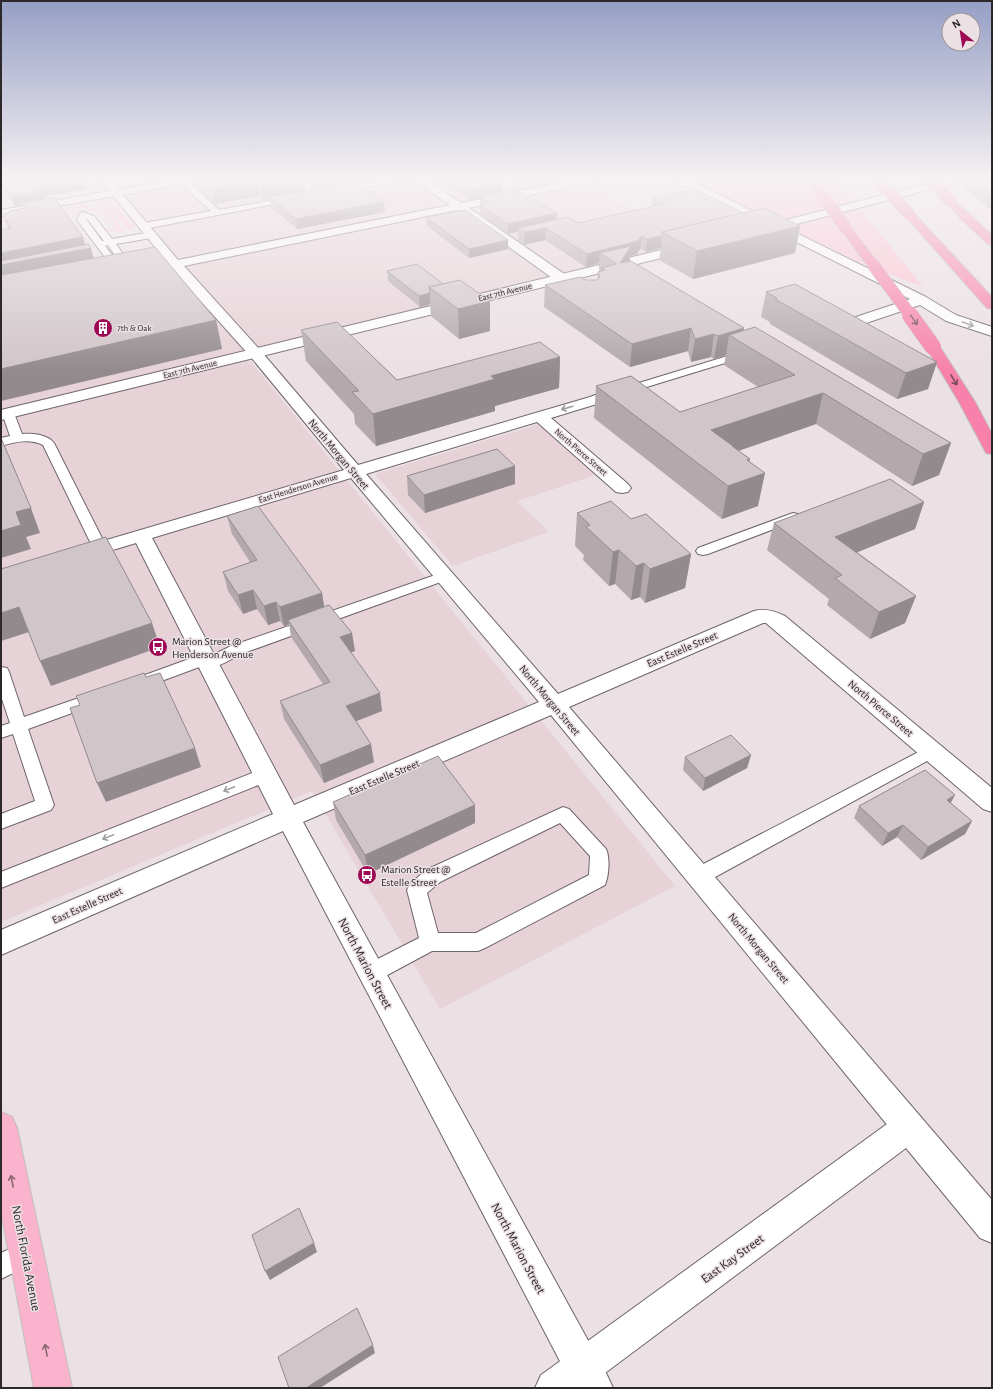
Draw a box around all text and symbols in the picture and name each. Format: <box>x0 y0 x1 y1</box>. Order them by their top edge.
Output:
north arrow <box>941 12 981 52</box>
text: N <box>950 17 962 30</box>
street label: East 7th Avenue <box>477 281 533 304</box>
one-way arrow <box>910 314 918 325</box>
building icon: 7th & Oak <box>92 317 114 339</box>
one-way arrow <box>962 321 974 329</box>
place label: 7th & Oak <box>117 324 152 333</box>
street label: East 7th Avenue <box>162 358 218 381</box>
one-way arrow <box>950 374 958 386</box>
one-way arrow <box>561 405 574 412</box>
street label: North Morgan Street <box>306 417 371 492</box>
street label: North Pierce Street <box>553 427 609 478</box>
street label: East Henderson Avenue <box>257 472 339 505</box>
street label: East Estelle Street <box>645 629 720 669</box>
bus stop icon: Marion Street @ Henderson Avenue <box>147 636 169 658</box>
place label: Marion Street @ Henderson Avenue <box>172 636 253 660</box>
street label: North Morgan Street <box>517 663 582 738</box>
street label: North Pierce Street <box>846 678 916 739</box>
street label: East Estelle Street <box>347 757 422 797</box>
one-way arrow <box>223 786 235 793</box>
one-way arrow <box>103 834 115 842</box>
bus stop icon: Marion Street @ Estelle Street <box>356 864 378 886</box>
place label: Marion Street @ Estelle Street <box>381 864 450 888</box>
street label: East Estelle Street <box>50 885 124 926</box>
street label: North Morgan Street <box>726 911 791 986</box>
street label: North Marion Street <box>335 916 394 1011</box>
one-way arrow <box>7 1175 15 1188</box>
street label: North Marion Street <box>488 1201 547 1296</box>
street label: North Florida Avenue <box>9 1204 42 1312</box>
street label: East Kay Street <box>699 1232 767 1286</box>
one-way arrow <box>41 1344 49 1357</box>

